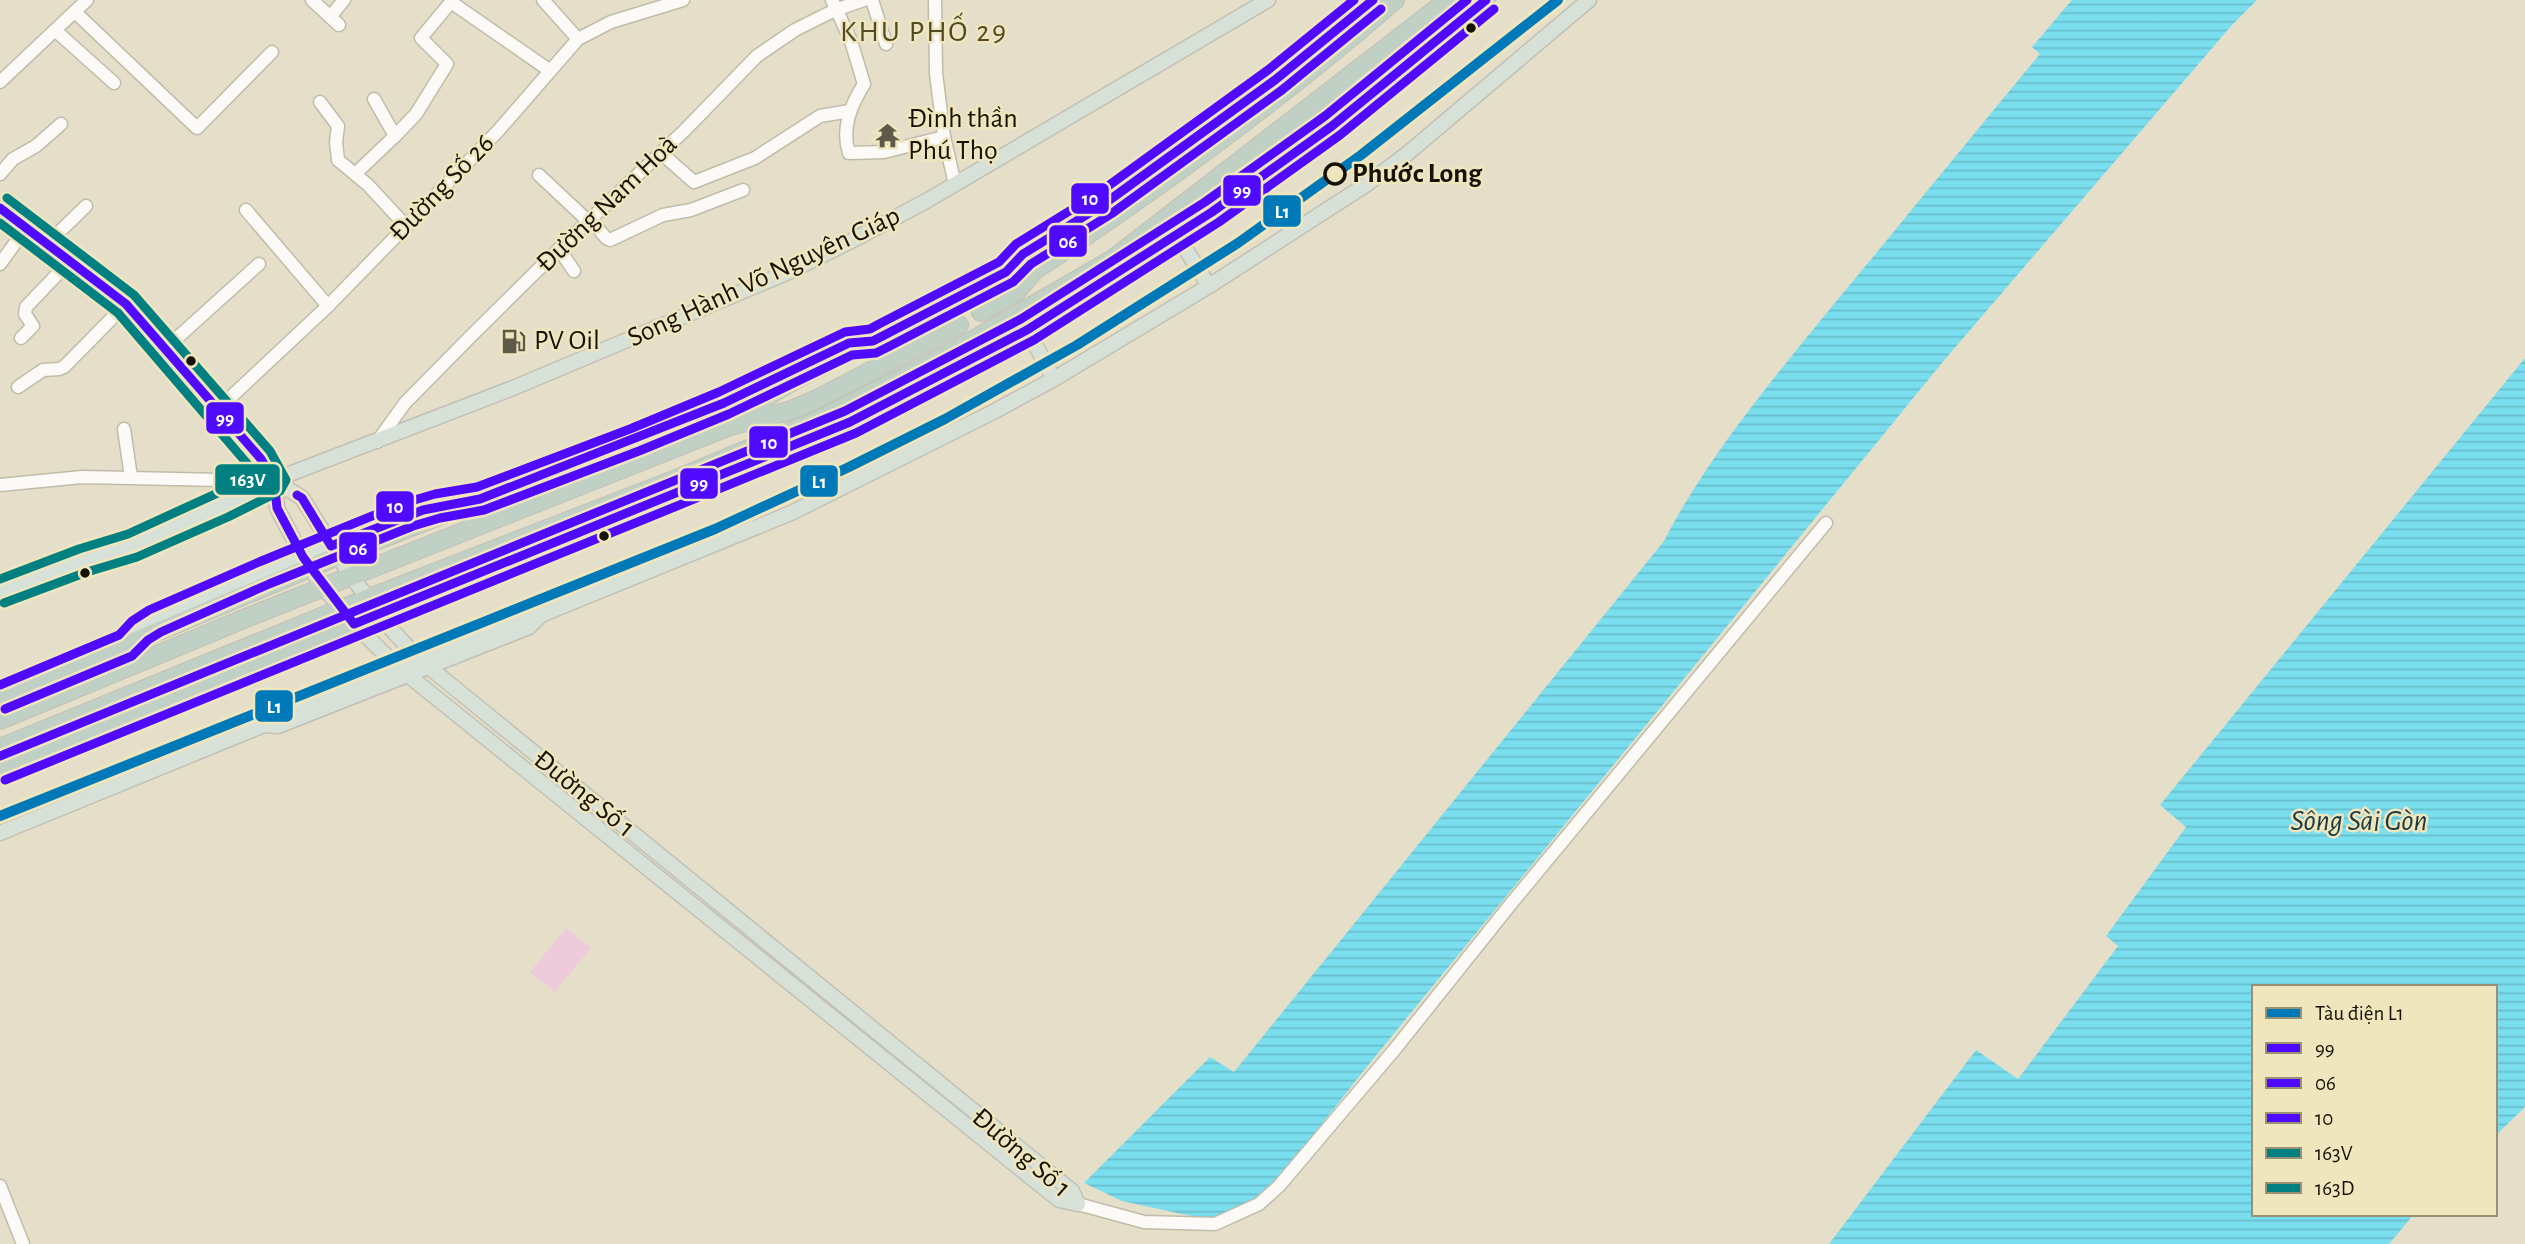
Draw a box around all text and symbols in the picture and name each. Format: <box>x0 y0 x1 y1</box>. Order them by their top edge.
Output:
district label: KHU PHỐ 29 <box>840 12 1008 47</box>
unlabelled marker <box>1464 21 1478 35</box>
place label: Đình thần Phú Thọ <box>908 105 1018 165</box>
temple icon: Đình thần Phú Thọ <box>874 121 902 149</box>
street label: Đường Số 26 <box>384 129 500 247</box>
street label: Đường Nam Hoà <box>531 130 683 278</box>
place label: Phước Long <box>1352 160 1483 188</box>
marker: Phước Long <box>1324 163 1346 185</box>
line badge: 99 <box>1222 174 1262 207</box>
line badge: 10 <box>1070 182 1110 215</box>
text: 99 <box>1233 182 1251 201</box>
text: 10 <box>1082 190 1098 209</box>
line badge: L1 <box>1262 194 1302 228</box>
street label: Song Hành Võ Nguyên Giáp <box>624 202 904 352</box>
text: L1 <box>1274 203 1290 222</box>
line badge: 06 <box>1048 224 1088 258</box>
text: 06 <box>1058 233 1078 252</box>
fuel station icon: PV Oil <box>500 327 528 355</box>
place label: PV Oil <box>534 327 600 355</box>
unlabelled marker <box>184 354 198 368</box>
line badge: 99 <box>205 401 245 435</box>
text: 99 <box>216 410 234 429</box>
line badge: 10 <box>748 425 789 459</box>
text: 10 <box>761 434 777 453</box>
line badge: 163V <box>214 463 281 496</box>
line badge: L1 <box>799 464 839 498</box>
line badge: 99 <box>679 467 719 500</box>
text: 163V <box>230 471 267 490</box>
text: L1 <box>811 473 827 492</box>
text: 99 <box>690 475 708 494</box>
line badge: 10 <box>375 490 415 523</box>
text: 10 <box>387 498 403 517</box>
unlabelled marker <box>597 529 611 543</box>
line badge: 06 <box>338 531 378 565</box>
text: 06 <box>348 540 368 559</box>
unlabelled marker <box>78 566 92 580</box>
line badge: L1 <box>254 689 294 723</box>
text: L1 <box>266 698 282 717</box>
street label: Đường Số 1 <box>528 745 640 843</box>
water label: Sông Sài Gòn <box>2291 806 2427 836</box>
legend <box>2252 985 2497 1216</box>
text: Tàu điện L1 <box>2315 1003 2404 1024</box>
text: 99 <box>2315 1038 2335 1059</box>
text: 06 <box>2315 1073 2336 1094</box>
street label: Đường Số 1 <box>966 1103 1076 1203</box>
text: 10 <box>2315 1108 2333 1129</box>
text: 163V <box>2315 1143 2353 1164</box>
text: 163D <box>2315 1178 2354 1199</box>

